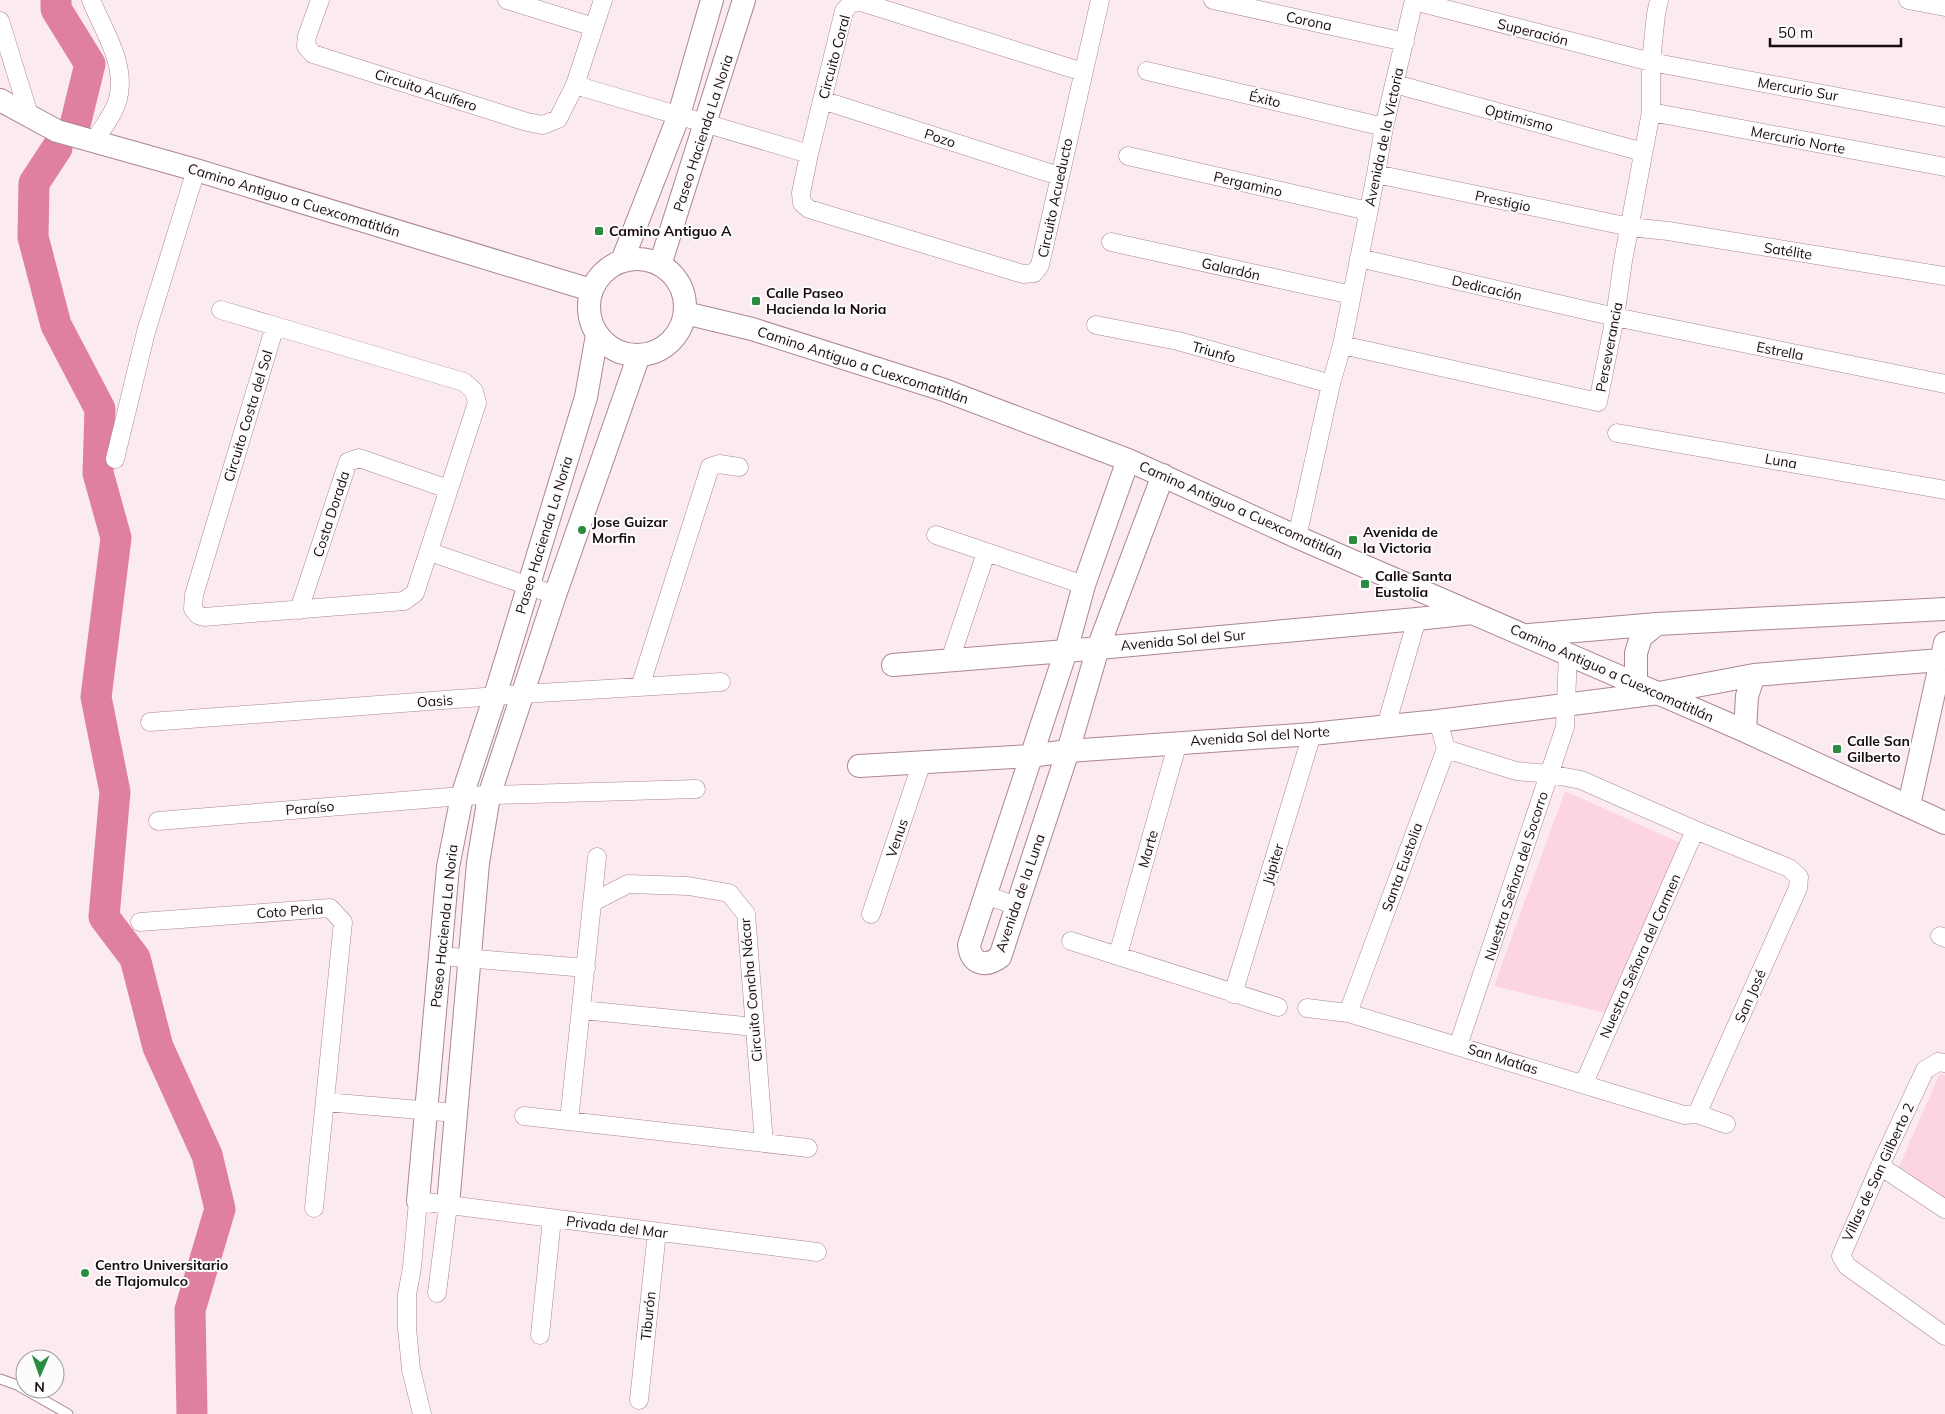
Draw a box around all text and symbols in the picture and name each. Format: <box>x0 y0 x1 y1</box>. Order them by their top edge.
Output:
street label: Corona <box>1284 7 1334 35</box>
street label: Circuito Coral <box>814 13 854 101</box>
street label: Superación <box>1496 14 1570 50</box>
scale bar <box>1770 15 1901 47</box>
text: 50 m <box>1778 23 1813 42</box>
street label: Paseo Hacienda La Noria <box>669 52 737 214</box>
street label: Circuito Acuífero <box>373 65 479 115</box>
street label: Avenida de la Victoria <box>1360 66 1408 208</box>
street label: Mercurio Sur <box>1756 73 1841 105</box>
street label: Éxito <box>1247 87 1283 111</box>
street label: Optimismo <box>1483 100 1555 136</box>
street label: Mercurio Norte <box>1749 122 1847 158</box>
street label: Pozo <box>922 125 958 151</box>
street label: Circuito Acueducto <box>1034 137 1076 259</box>
street label: Camino Antiguo a Cuexcomatitlán <box>186 159 402 241</box>
street label: Pergamino <box>1212 167 1284 201</box>
street label: Prestigio <box>1474 186 1532 216</box>
place label: Camino Antiguo A <box>609 222 732 240</box>
marker: Camino Antiguo A <box>593 225 605 237</box>
street label: Satélite <box>1763 238 1813 264</box>
street label: Galardón <box>1200 253 1262 285</box>
street label: Dedicación <box>1450 271 1524 305</box>
place label: Calle Paseo Hacienda la Noria <box>766 284 886 318</box>
marker: Calle Paseo Hacienda la Noria <box>750 295 762 307</box>
street label: Perseverancia <box>1591 301 1627 393</box>
street label: Camino Antiguo a Cuexcomatitlán <box>755 322 971 408</box>
street label: Triunfo <box>1190 337 1238 367</box>
street label: Estrella <box>1755 338 1805 364</box>
street label: Circuito Costa del Sol <box>219 348 277 484</box>
street label: Luna <box>1764 449 1798 473</box>
street label: Paseo Hacienda La Noria <box>511 454 577 616</box>
street label: Camino Antiguo a Cuexcomatitlán <box>1136 457 1346 563</box>
street label: Costa Dorada <box>309 469 353 559</box>
place label: Jose Guizar Morfin <box>592 513 668 547</box>
place label: Avenida de la Victoria <box>1363 523 1438 557</box>
marker: Jose Guizar Morfin <box>576 524 588 536</box>
marker: Avenida de la Victoria <box>1347 534 1359 546</box>
place label: Calle Santa Eustolia <box>1375 567 1452 601</box>
marker: Calle Santa Eustolia <box>1359 578 1371 590</box>
street label: Camino Antiguo a Cuexcomatitlán <box>1507 620 1717 726</box>
street label: Avenida Sol del Sur <box>1120 625 1247 654</box>
street label: Oasis <box>416 691 454 711</box>
street label: Avenida Sol del Norte <box>1190 722 1330 750</box>
place label: Calle San Gilberto <box>1847 732 1910 766</box>
marker: Calle San Gilberto <box>1831 743 1843 755</box>
street label: Nuestra Señora del Socorro <box>1480 789 1552 963</box>
street label: Paraíso <box>285 797 335 819</box>
street label: Venus <box>882 816 912 860</box>
street label: Santa Eustolia <box>1378 820 1426 914</box>
street label: Marte <box>1134 828 1162 870</box>
street label: Avenida de la Luna <box>991 831 1049 955</box>
street label: Júpiter <box>1258 840 1288 887</box>
street label: Paseo Hacienda La Noria <box>426 844 462 1008</box>
street label: Nuestra Señora del Carmen <box>1595 871 1685 1041</box>
street label: Coto Perla <box>256 900 324 922</box>
street label: Circuito Concha Nácar <box>736 916 766 1063</box>
street label: San José <box>1730 967 1770 1025</box>
street label: San Matías <box>1465 1040 1541 1078</box>
street label: Villas de San Gilberto 2 <box>1838 1100 1918 1244</box>
street label: Privada del Mar <box>565 1212 670 1242</box>
place label: Centro Universitario de Tlajomulco <box>95 1256 228 1290</box>
marker: Centro Universitario de Tlajomulco <box>79 1267 91 1279</box>
street label: Tiburón <box>636 1290 660 1342</box>
north arrow <box>15 1349 65 1399</box>
text: N <box>34 1378 45 1396</box>

